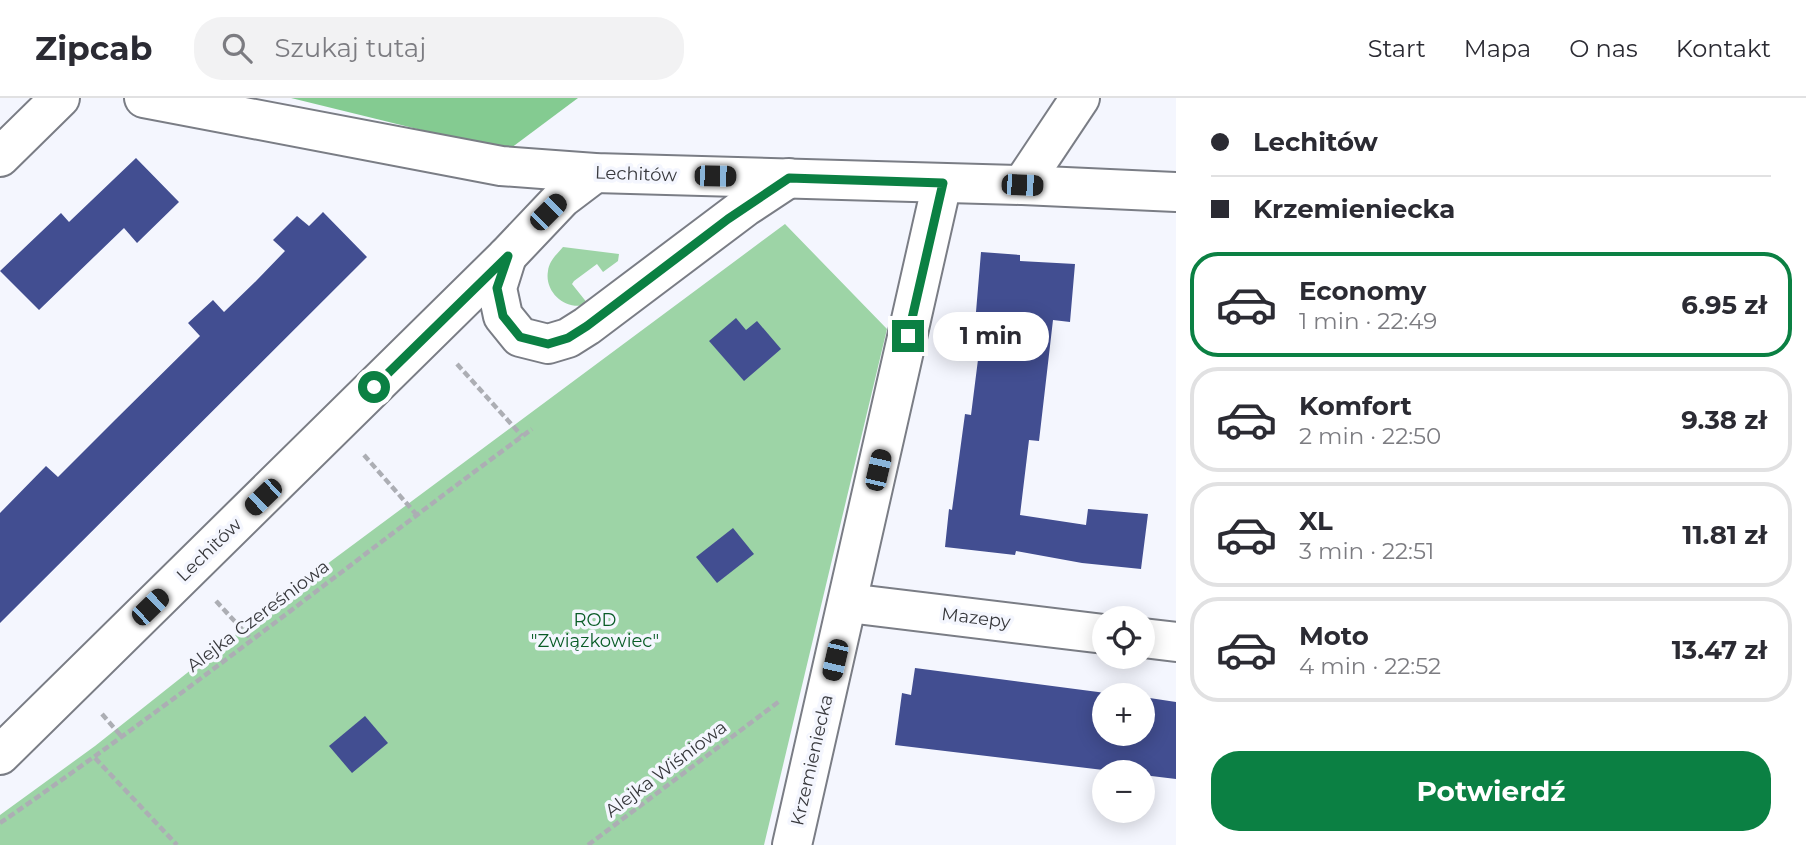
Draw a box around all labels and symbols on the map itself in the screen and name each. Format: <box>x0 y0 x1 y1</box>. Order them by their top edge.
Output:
street label: Lechitów <box>595 162 678 186</box>
car <box>694 165 737 187</box>
car <box>1001 174 1044 196</box>
car <box>526 190 571 234</box>
callout: 1 min <box>932 312 1048 360</box>
route end <box>892 320 924 352</box>
route start <box>358 371 390 403</box>
car <box>864 447 893 493</box>
car <box>241 475 286 519</box>
street label: Lechitów <box>172 513 246 586</box>
street label: Alejka Czereśniowa <box>183 555 333 677</box>
car <box>128 585 173 629</box>
street label: Mazepy <box>940 603 1012 633</box>
park label: ROD "Związkowiec" <box>531 609 659 652</box>
car <box>821 637 850 683</box>
street label: Krzemieniecka <box>786 692 838 828</box>
street label: Alejka Wiśniowa <box>601 716 731 822</box>

